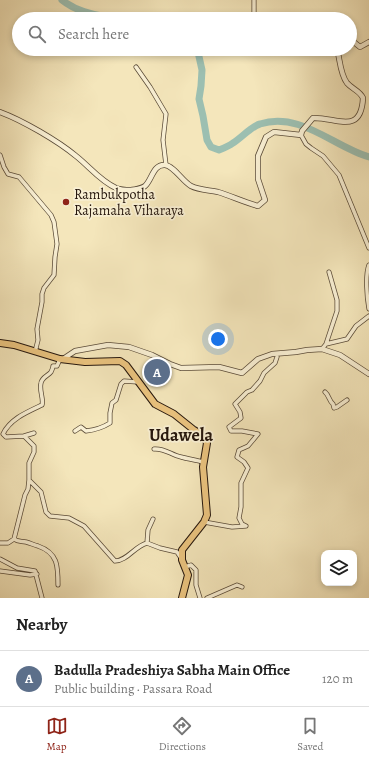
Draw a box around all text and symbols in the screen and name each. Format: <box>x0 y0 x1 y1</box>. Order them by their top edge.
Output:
search box <box>12 12 357 56</box>
icon: search <box>26 23 48 45</box>
text: Search here <box>58 24 129 44</box>
place label: Rambukpotha Rajamaha Viharaya <box>74 185 184 220</box>
marker: Rambukpotha Rajamaha Viharaya <box>61 197 71 207</box>
your location <box>208 329 228 349</box>
pin: A <box>144 357 170 387</box>
district label: Udawela <box>149 423 213 447</box>
map controls <box>321 550 357 586</box>
button: layers <box>321 550 357 586</box>
text: Nearby <box>16 613 67 636</box>
text: Badulla Pradeshiya Sabha Main Office <box>54 660 290 680</box>
text: A <box>25 670 33 687</box>
text: 120 m <box>322 670 353 687</box>
text: Public building · Passara Road <box>54 680 212 697</box>
tab: Map <box>46 715 68 754</box>
tab: Directions <box>159 715 206 754</box>
tab: Saved <box>297 715 323 754</box>

